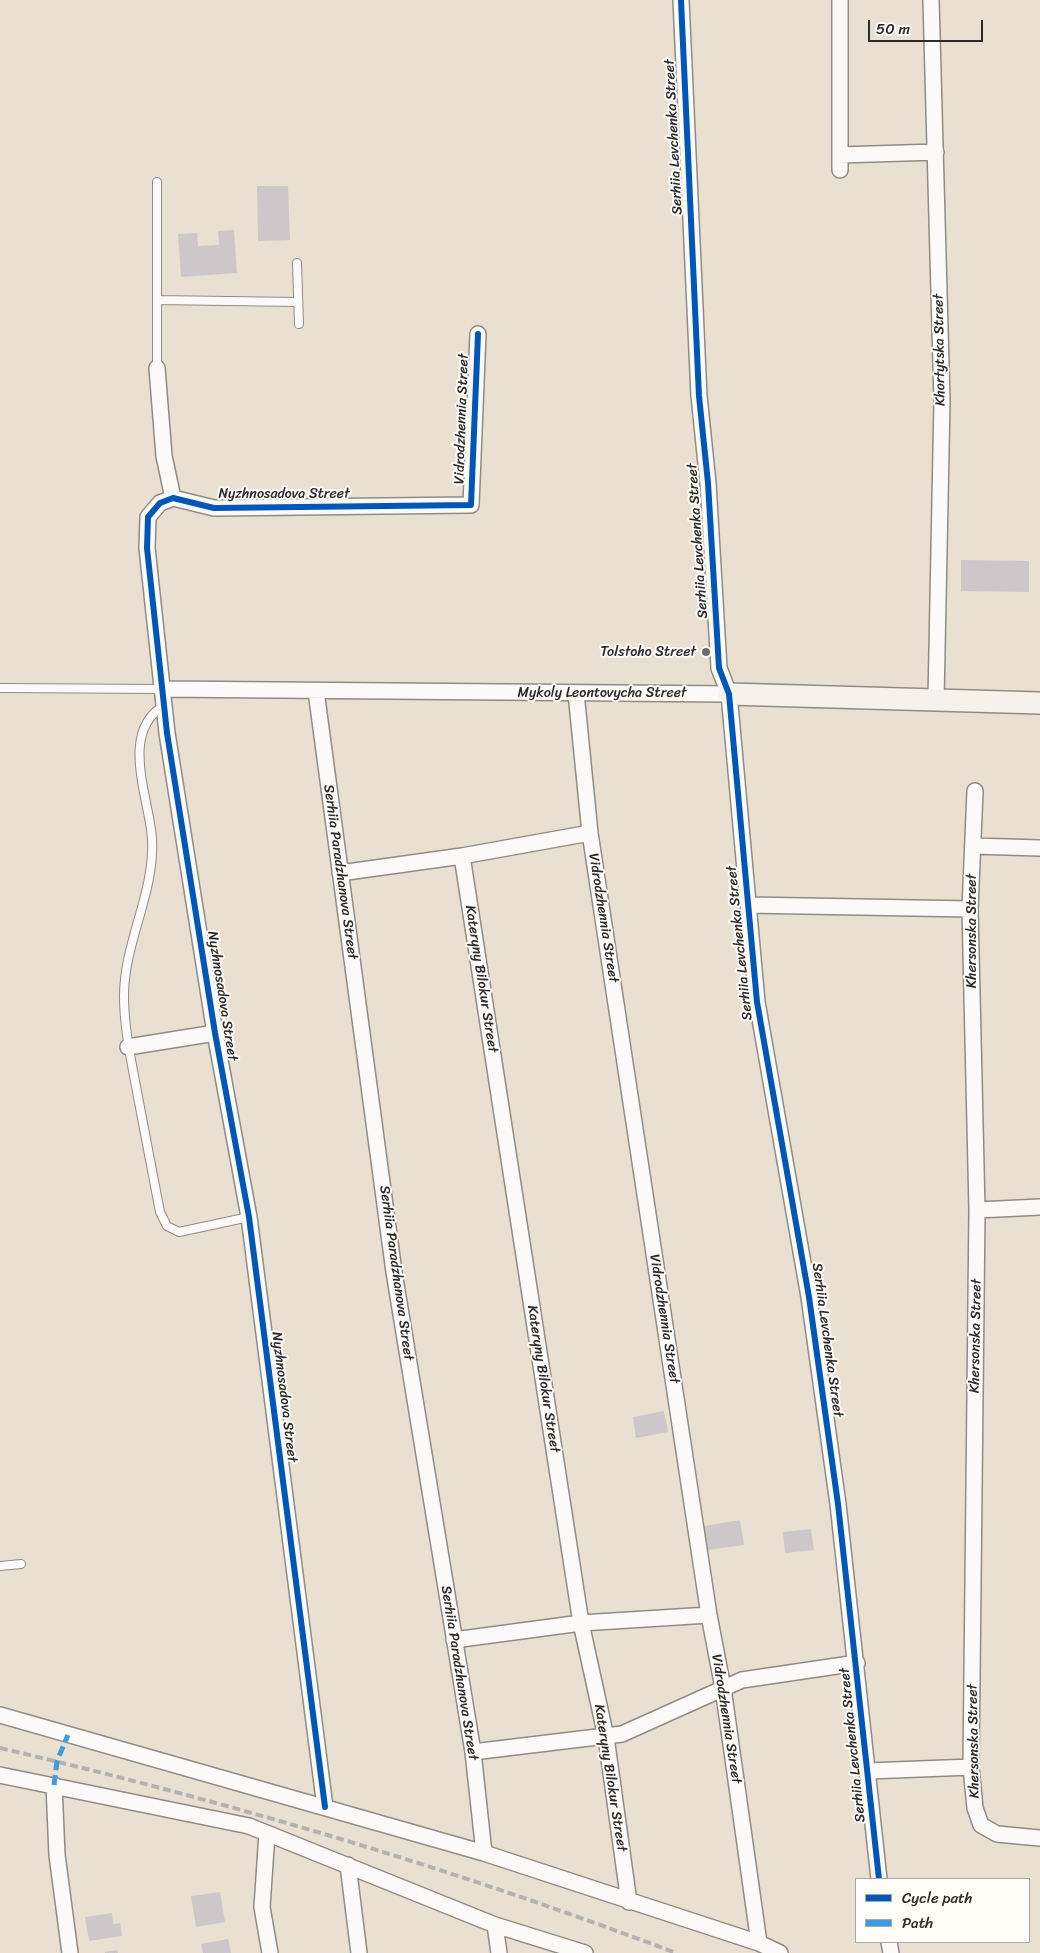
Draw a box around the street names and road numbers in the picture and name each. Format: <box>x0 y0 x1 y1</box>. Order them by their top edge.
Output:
street label: Serhiia Levchenka Street <box>662 59 686 215</box>
street label: Khortytska Street <box>931 294 949 406</box>
street label: Vidrodzhennia Street <box>451 353 473 485</box>
street label: Serhiia Levchenka Street <box>684 463 712 619</box>
street label: Nyzhnosadova Street <box>218 486 350 502</box>
street label: Mykoly Leontovycha Street <box>518 685 686 701</box>
street label: Serhiia Paradzhanova Street <box>319 783 361 961</box>
street label: Vidrodzhennia Street <box>584 852 622 984</box>
street label: Serhiia Levchenka Street <box>724 865 756 1021</box>
street label: Khersonska Street <box>964 874 980 988</box>
street label: Kateryny Bilokur Street <box>461 904 501 1054</box>
street label: Nyzhnosadova Street <box>203 930 241 1062</box>
street label: Serhiia Paradzhanova Street <box>375 1184 417 1362</box>
street label: Vidrodzhennia Street <box>645 1253 683 1385</box>
street label: Serhiia Levchenka Street <box>808 1262 846 1418</box>
street label: Khersonska Street <box>967 1279 985 1393</box>
street label: Kateryny Bilokur Street <box>523 1304 563 1454</box>
street label: Nyzhnosadova Street <box>268 1331 300 1463</box>
street label: Serhiia Paradzhanova Street <box>437 1584 481 1762</box>
street label: Vidrodzhennia Street <box>707 1653 745 1785</box>
street label: Serhiia Levchenka Street <box>837 1667 869 1823</box>
street label: Khersonska Street <box>965 1684 983 1798</box>
street label: Kateryny Bilokur Street <box>590 1703 630 1853</box>

